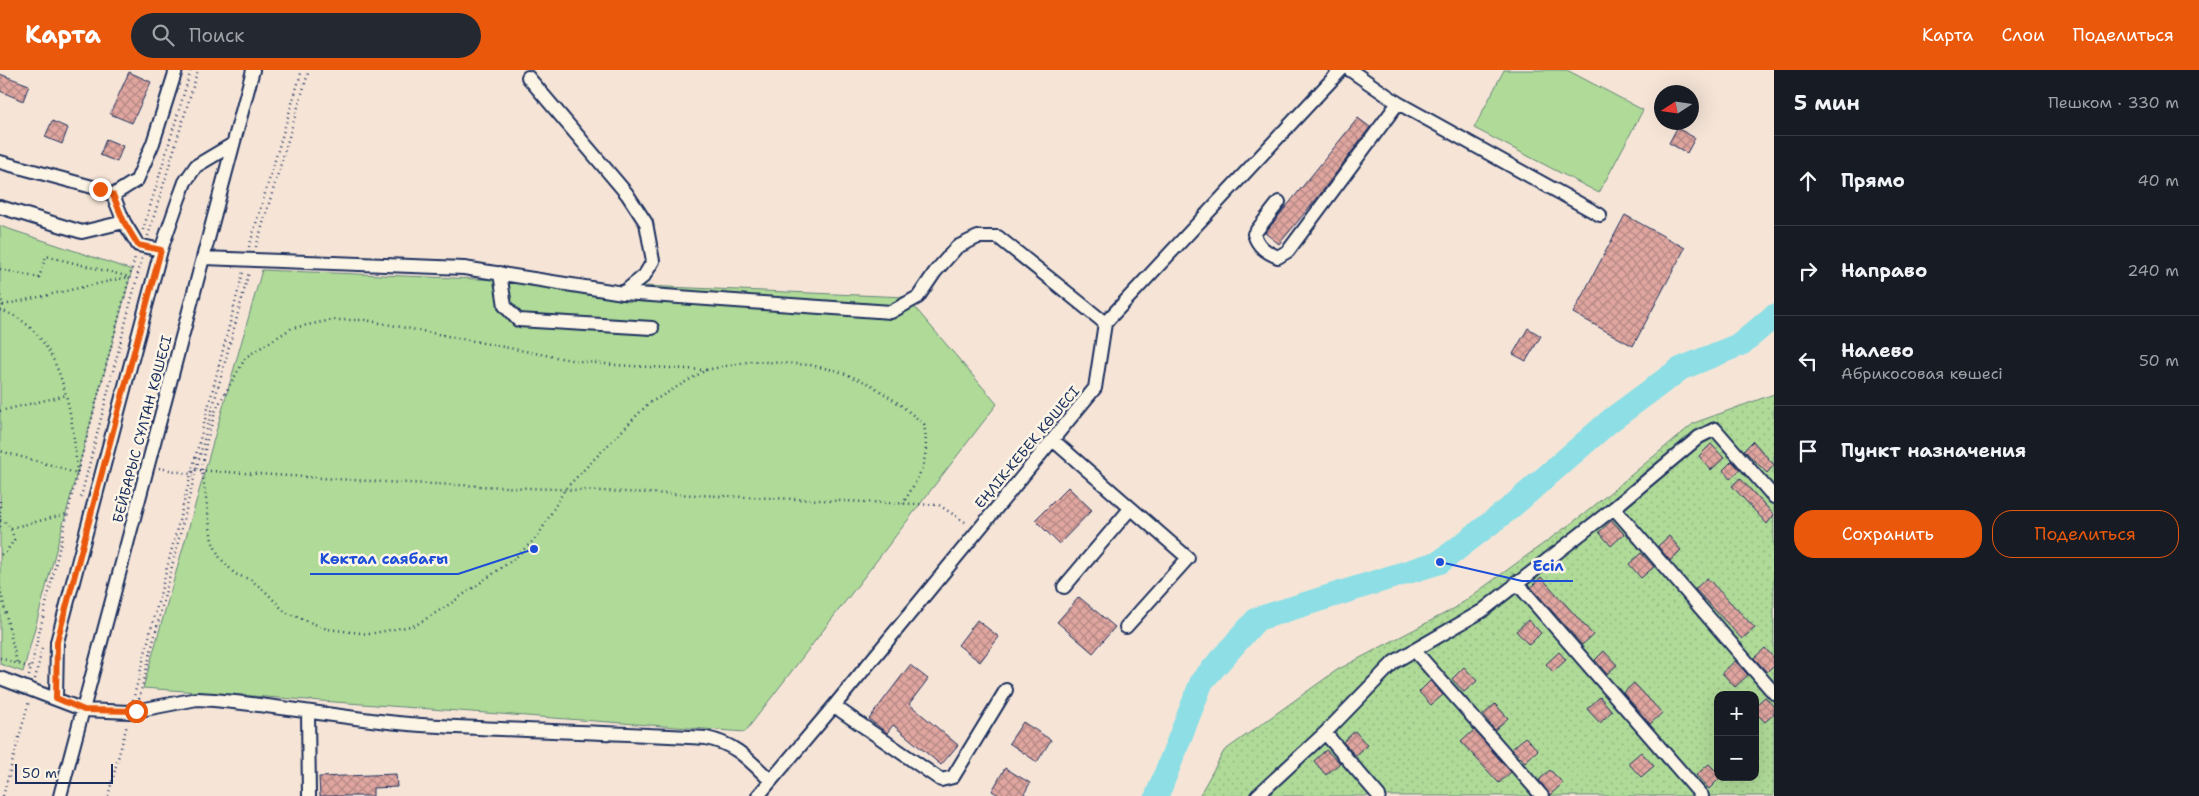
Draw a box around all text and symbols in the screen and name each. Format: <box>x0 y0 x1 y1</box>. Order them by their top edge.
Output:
search box <box>131 13 481 58</box>
text: Карта <box>25 19 101 51</box>
icon: search <box>149 21 177 49</box>
text: Поиск <box>189 23 244 48</box>
text: Карта <box>1922 23 1973 47</box>
text: Слои <box>2001 23 2045 47</box>
text: Поделиться <box>2073 23 2174 47</box>
north arrow <box>1654 85 1699 130</box>
text: 5 мин <box>1794 89 1860 117</box>
text: Пешком · 330 m <box>2048 92 2179 113</box>
icon: ahead <box>1794 167 1822 195</box>
text: Прямо <box>1841 168 1905 193</box>
text: 40 m <box>2137 170 2179 191</box>
route end <box>89 178 112 201</box>
icon: right <box>1794 257 1822 285</box>
text: Направо <box>1841 258 1927 283</box>
text: 240 m <box>2127 260 2179 281</box>
street label: БЕЙБАРЫС СҰЛТАН КӨШЕСІ <box>108 333 176 525</box>
text: Налево <box>1841 338 1914 363</box>
icon: left <box>1794 347 1822 375</box>
text: 50 m <box>2139 350 2179 371</box>
text: Абрикосовая көшесі <box>1841 363 2003 384</box>
street label: ЕҢЛІК-КЕБЕК КӨШЕСІ <box>971 382 1084 512</box>
icon: arrive <box>1794 437 1822 465</box>
text: Пункт назначения <box>1841 438 2026 463</box>
button: Сохранить <box>1794 510 1982 558</box>
button: Поделиться <box>1992 510 2179 558</box>
callout: Көктал саябағы <box>310 544 458 574</box>
text: Көктал саябағы <box>320 549 448 569</box>
callout: Есіл <box>1522 551 1573 581</box>
text: Есіл <box>1532 556 1564 576</box>
map controls <box>1714 691 1759 781</box>
button: + <box>1714 691 1759 736</box>
route start <box>125 700 148 723</box>
button: − <box>1714 736 1759 781</box>
scale bar <box>15 761 112 784</box>
text: 50 m <box>22 764 57 782</box>

